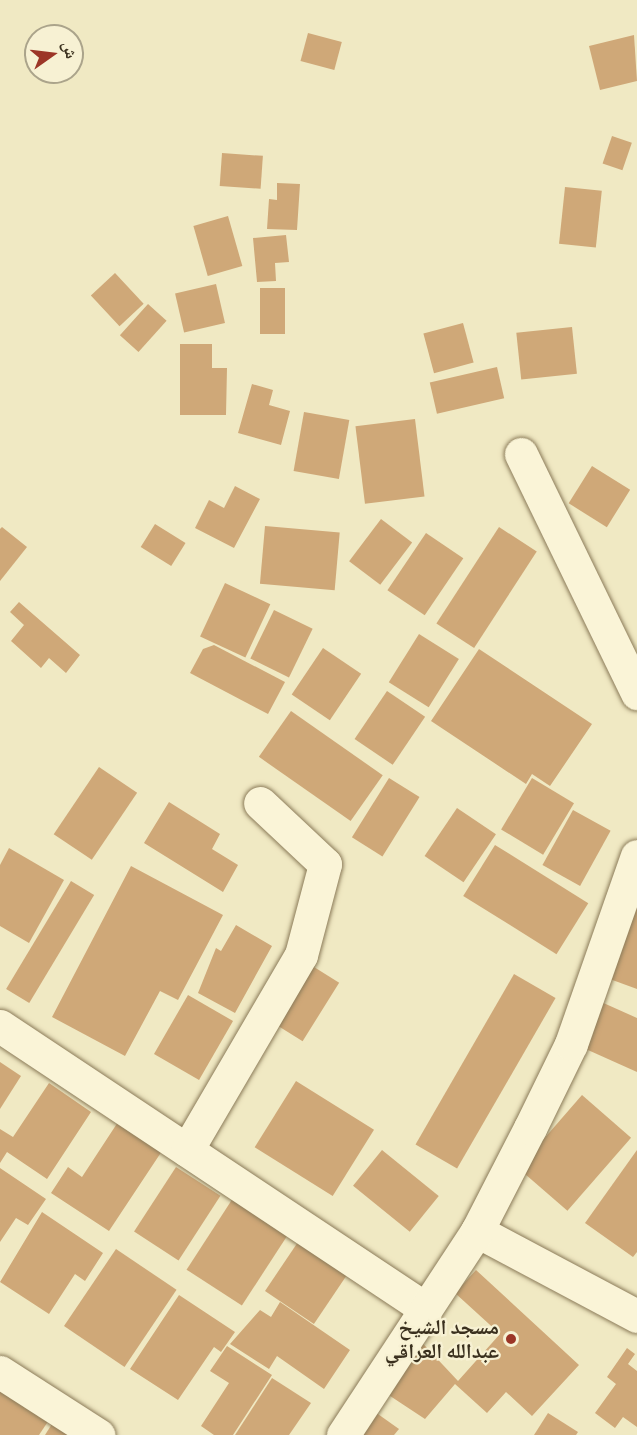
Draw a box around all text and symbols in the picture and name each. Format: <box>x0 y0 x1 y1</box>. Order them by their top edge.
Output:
north arrow <box>24 24 84 84</box>
text: ش <box>60 40 80 60</box>
place label: مسجد الشيخ عبدالله العراقي <box>385 1314 499 1364</box>
marker: مسجد الشيخ عبدالله العراقي <box>504 1332 518 1346</box>

